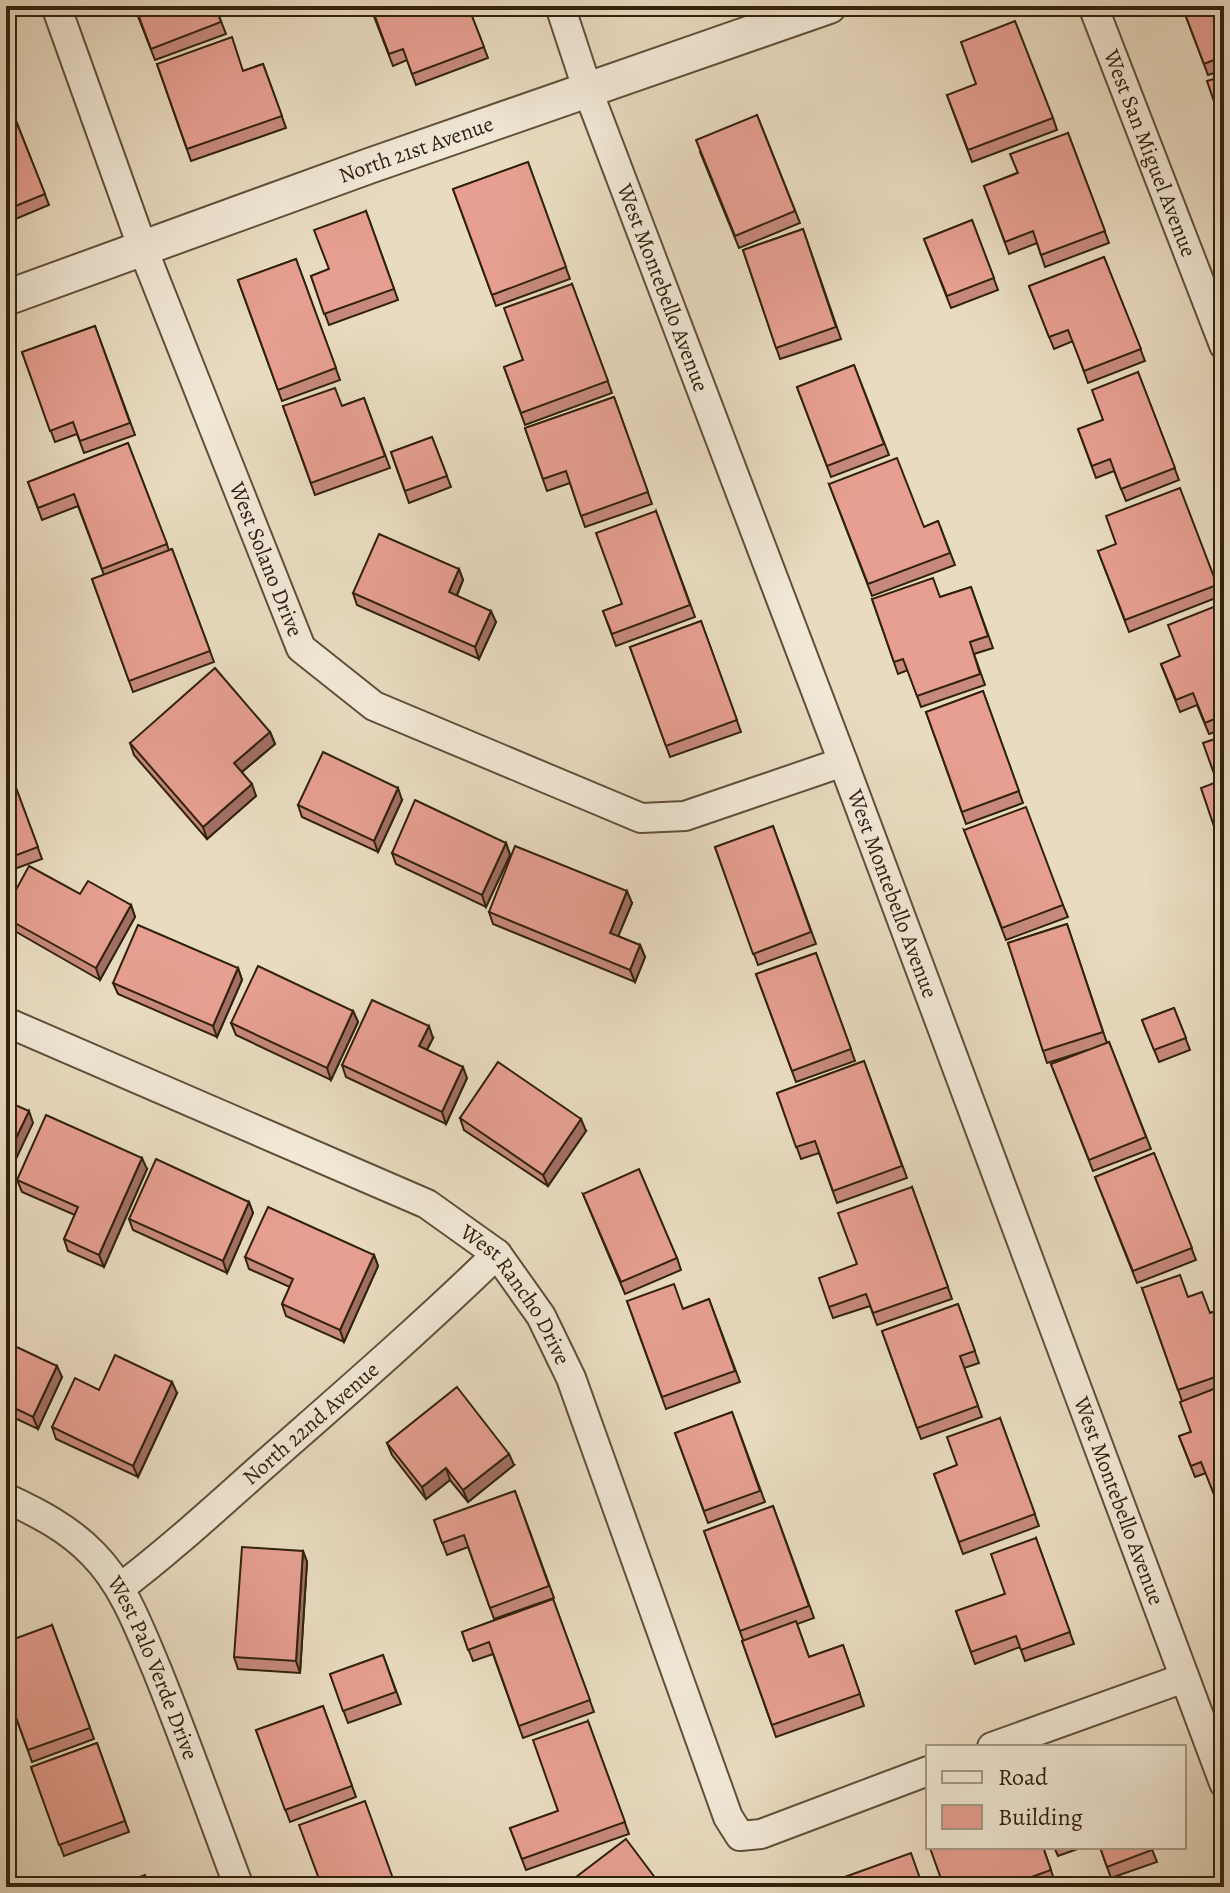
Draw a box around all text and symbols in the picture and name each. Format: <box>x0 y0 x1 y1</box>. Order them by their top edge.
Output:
street label: West San Miguel Avenue <box>1096 44 1204 261</box>
street label: North 21st Avenue <box>334 109 498 191</box>
street label: West Montebello Avenue <box>609 179 716 396</box>
street label: West Solano Drive <box>221 477 310 641</box>
street label: West Montebello Avenue <box>839 784 945 1002</box>
street label: West Rancho Drive <box>453 1217 577 1370</box>
street label: North 22nd Avenue <box>236 1355 386 1492</box>
street label: West Montebello Avenue <box>1066 1392 1171 1609</box>
street label: West Palo Verde Drive <box>100 1569 205 1764</box>
legend <box>926 1745 1186 1849</box>
text: Road <box>998 1761 1048 1793</box>
text: Building <box>998 1801 1083 1833</box>

